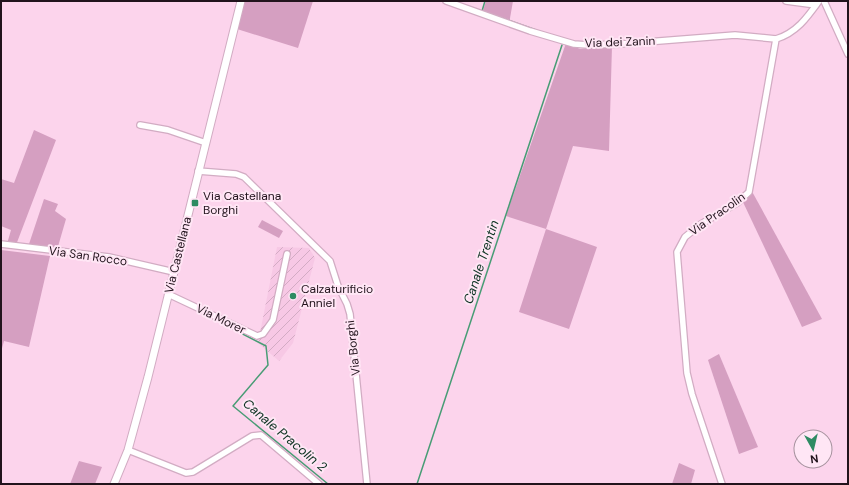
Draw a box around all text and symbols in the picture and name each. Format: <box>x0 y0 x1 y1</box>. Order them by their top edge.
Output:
street label: Via dei Zanin <box>584 33 656 51</box>
place label: Via Castellana Borghi <box>203 188 281 218</box>
street label: Via Pracolin <box>686 189 748 239</box>
marker: Via Castellana Borghi <box>190 198 200 208</box>
street label: Via Castellana <box>161 215 195 295</box>
water label: Canale Trentin <box>459 218 503 306</box>
street label: Via San Rocco <box>48 243 128 269</box>
place label: Calzaturificio Anniel <box>301 281 373 311</box>
marker: Calzaturificio Anniel <box>288 291 298 301</box>
street label: Via Morer <box>194 300 249 338</box>
street label: Via Borghi <box>342 319 364 377</box>
water label: Canale Pracolin 2 <box>239 395 331 475</box>
north arrow <box>793 429 833 469</box>
text: N <box>809 451 819 466</box>

